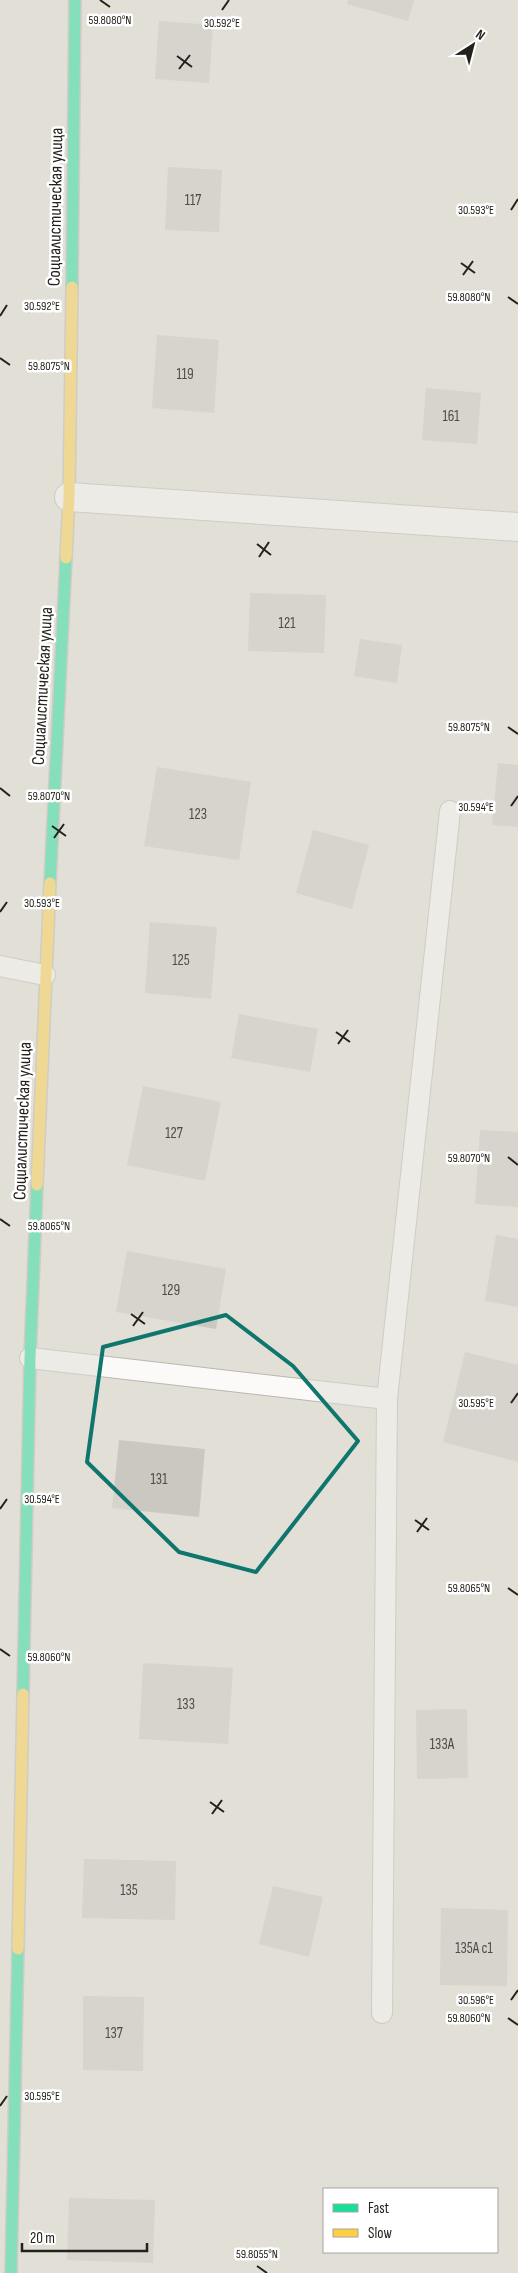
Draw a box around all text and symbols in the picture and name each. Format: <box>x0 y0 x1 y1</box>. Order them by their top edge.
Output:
text: 59.8080°N <box>89 13 131 28</box>
text: 30.592°E <box>204 16 240 31</box>
north arrow <box>448 20 498 70</box>
text: N <box>472 26 488 44</box>
street label: Социалистическая улица <box>44 128 67 286</box>
house number: 117 <box>185 191 201 210</box>
text: 30.593°E <box>458 203 494 218</box>
text: 59.8080°N <box>448 290 490 305</box>
text: 30.592°E <box>24 299 60 314</box>
text: 59.8075°N <box>28 359 70 374</box>
house number: 119 <box>176 365 194 384</box>
house number: 161 <box>442 407 460 426</box>
street label: Социалистическая улица <box>28 606 57 766</box>
house number: 121 <box>279 614 296 633</box>
text: 59.8075°N <box>448 720 490 735</box>
text: 59.8070°N <box>28 789 70 804</box>
text: 30.594°E <box>458 800 494 815</box>
house number: 123 <box>189 805 207 824</box>
text: 30.593°E <box>24 896 60 911</box>
house number: 125 <box>172 951 190 970</box>
street label: Социалистическая улица <box>9 1041 36 1201</box>
house number: 127 <box>165 1124 183 1143</box>
text: 59.8070°N <box>448 1151 490 1166</box>
text: 59.8065°N <box>28 1219 70 1234</box>
house number: 129 <box>162 1281 180 1300</box>
text: 30.595°E <box>458 1396 494 1411</box>
house number: 131 <box>151 1470 168 1489</box>
text: 30.594°E <box>24 1492 60 1507</box>
text: 59.8065°N <box>448 1581 490 1596</box>
text: 59.8060°N <box>28 1650 70 1665</box>
house number: 133 <box>177 1695 195 1714</box>
house number: 133А <box>430 1735 455 1754</box>
house number: 135 <box>120 1881 138 1900</box>
house number: 135А с1 <box>455 1939 494 1958</box>
text: 30.596°E <box>458 1993 494 2008</box>
text: 59.8060°N <box>448 2011 490 2026</box>
house number: 137 <box>105 2024 123 2043</box>
text: 30.595°E <box>24 2089 60 2104</box>
legend <box>323 2188 498 2253</box>
text: Fast <box>368 2199 390 2218</box>
scale bar <box>22 2220 148 2252</box>
text: Slow <box>368 2224 392 2243</box>
text: 20 m <box>30 2229 55 2248</box>
text: 59.8055°N <box>236 2247 278 2262</box>

